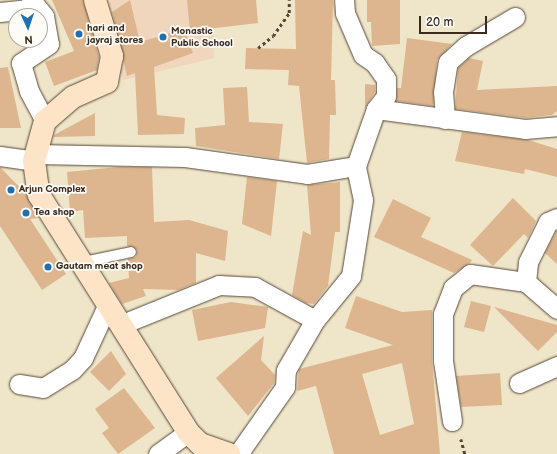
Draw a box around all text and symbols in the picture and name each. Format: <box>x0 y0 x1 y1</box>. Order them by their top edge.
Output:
north arrow <box>8 8 48 48</box>
scale bar <box>421 8 489 34</box>
text: 20 m <box>426 15 453 30</box>
place label: hari and jayraj stores <box>87 22 143 46</box>
place label: Monastic Public School <box>171 25 233 48</box>
marker: hari and jayraj stores <box>74 29 84 39</box>
marker: Monastic Public School <box>158 32 168 42</box>
text: N <box>24 33 33 46</box>
place label: Arjun Complex <box>19 184 85 196</box>
marker: Arjun Complex <box>6 185 16 195</box>
place label: Tea shop <box>34 207 75 219</box>
marker: Tea shop <box>21 208 31 218</box>
place label: Gautam meat shop <box>56 261 143 273</box>
marker: Gautam meat shop <box>43 262 53 272</box>

